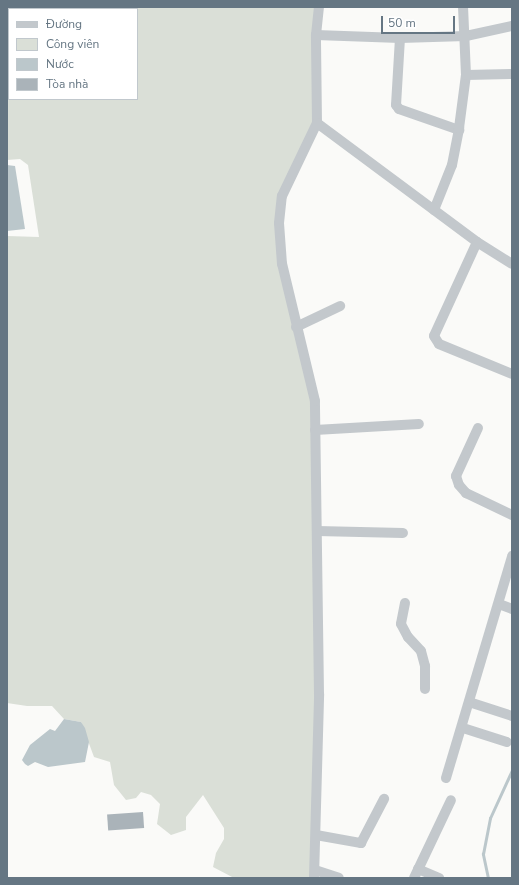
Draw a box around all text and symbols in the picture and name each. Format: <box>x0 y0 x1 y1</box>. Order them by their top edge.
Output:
legend <box>8 8 138 100</box>
scale bar <box>383 8 457 34</box>
text: 50 m <box>388 15 416 31</box>
text: Đường <box>46 16 82 32</box>
text: Công viên <box>46 36 99 52</box>
text: Nước <box>46 56 74 72</box>
text: Tòa nhà <box>46 76 88 92</box>

